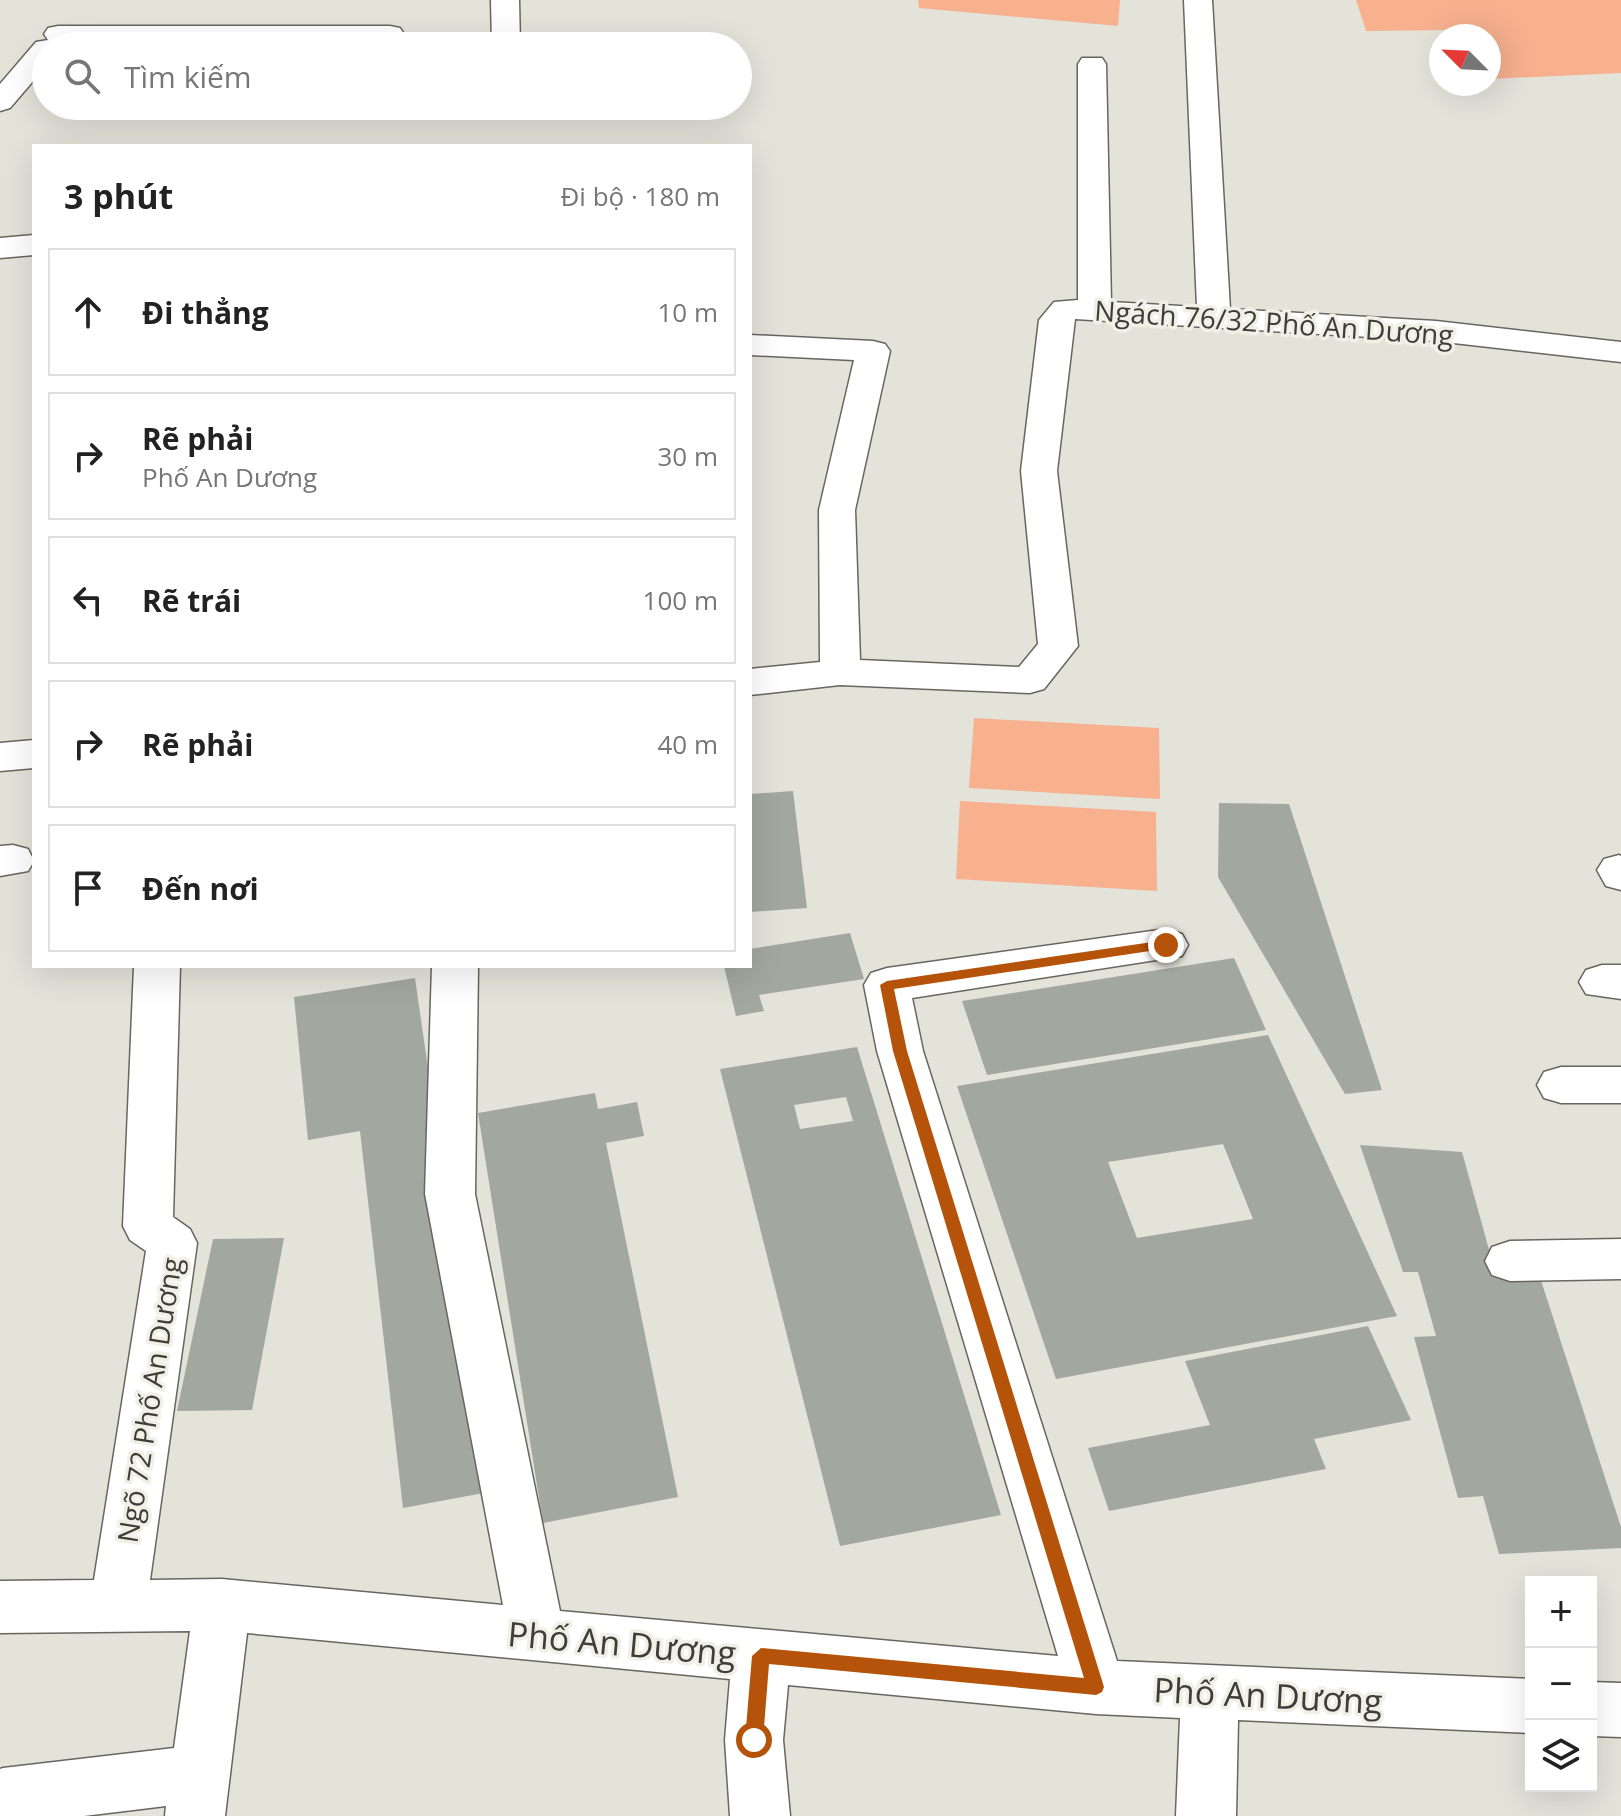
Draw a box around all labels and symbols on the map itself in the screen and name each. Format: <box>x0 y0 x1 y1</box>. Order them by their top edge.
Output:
north arrow <box>1429 24 1501 96</box>
street label: Ngách 76/32 Phố An Dương <box>1093 290 1455 354</box>
route end <box>1148 927 1184 963</box>
street label: Ngõ 72 Phố An Dương <box>108 1255 190 1545</box>
street label: Phố An Dương <box>506 1610 738 1676</box>
street label: Phố An Dương <box>1152 1666 1384 1724</box>
route start <box>736 1722 772 1758</box>

